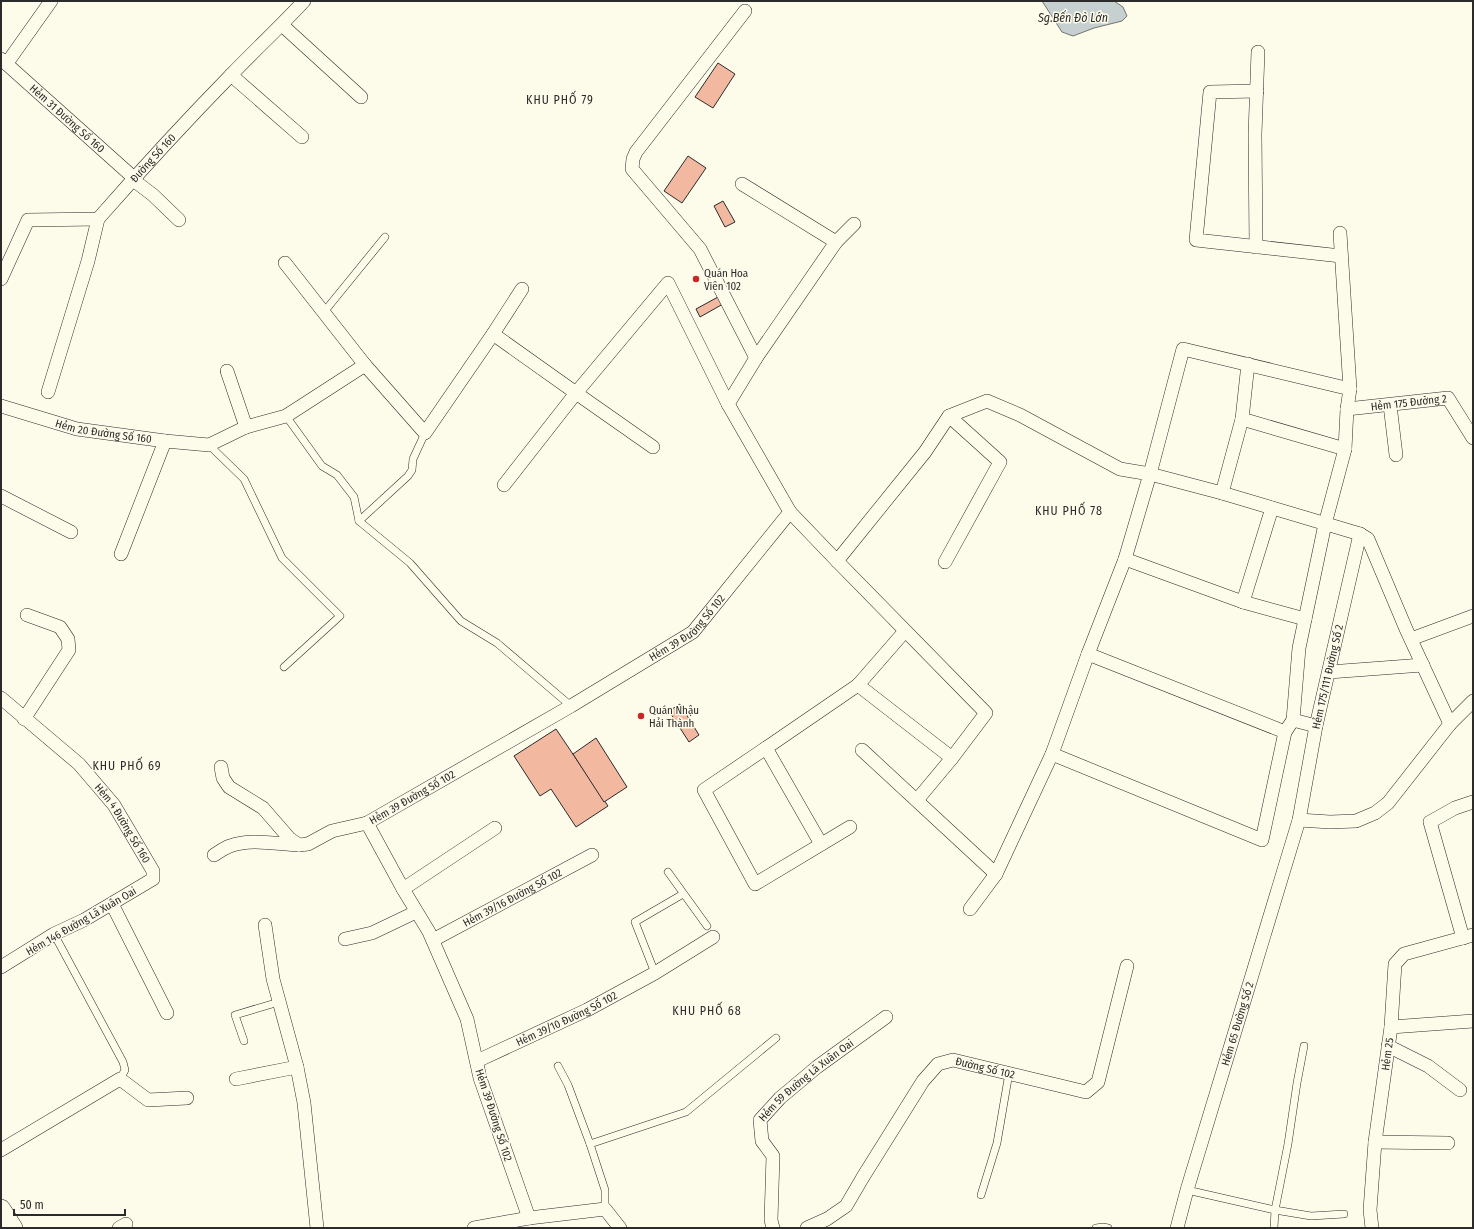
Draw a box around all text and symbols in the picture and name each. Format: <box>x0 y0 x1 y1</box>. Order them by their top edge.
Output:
water label: Sg.Bến Đò Lớn <box>1037 10 1108 25</box>
street label: Hẻm 31 Đường Số 160 <box>27 82 107 156</box>
district label: KHU PHỐ 79 <box>526 90 594 107</box>
street label: Đường Số 160 <box>128 131 179 185</box>
place label: Quán Hoa Viên 102 <box>704 267 748 293</box>
marker: Quán Hoa Viên 102 <box>691 274 701 284</box>
street label: Hẻm 175 Đường 2 <box>1370 392 1447 413</box>
street label: Hẻm 20 Đường Số 160 <box>54 417 153 446</box>
district label: KHU PHỐ 78 <box>1035 501 1103 518</box>
street label: Hẻm 39 Đường Số 102 <box>647 592 728 664</box>
street label: Hẻm 175/111 Đường Số 2 <box>1310 623 1346 730</box>
place label: Quán Nhậu Hải Thành <box>649 704 699 730</box>
marker: Quán Nhậu Hải Thành <box>636 711 646 721</box>
district label: KHU PHỐ 69 <box>92 756 162 773</box>
street label: Hẻm 39 Đường Số 102 <box>367 768 457 827</box>
street label: Hẻm 4 Đường Số 160 <box>92 781 153 866</box>
street label: Hẻm 39/16 Đường Số 102 <box>461 866 564 930</box>
street label: Hẻm 146 Đường Lã Xuân Oai <box>24 884 139 958</box>
street label: Hẻm 65 Đường Số 2 <box>1219 980 1257 1067</box>
street label: Hẻm 39/10 Đường Số 102 <box>514 989 620 1049</box>
district label: KHU PHỐ 68 <box>672 1001 742 1018</box>
street label: Hẻm 59 Đường Lã Xuân Oai <box>756 1037 856 1124</box>
street label: Hẻm 25 <box>1379 1037 1396 1071</box>
street label: Đường Số 102 <box>954 1055 1016 1082</box>
street label: Hẻm 39 Đường Số 102 <box>472 1067 515 1163</box>
scale bar <box>14 1191 125 1217</box>
text: 50 m <box>20 1198 44 1212</box>

